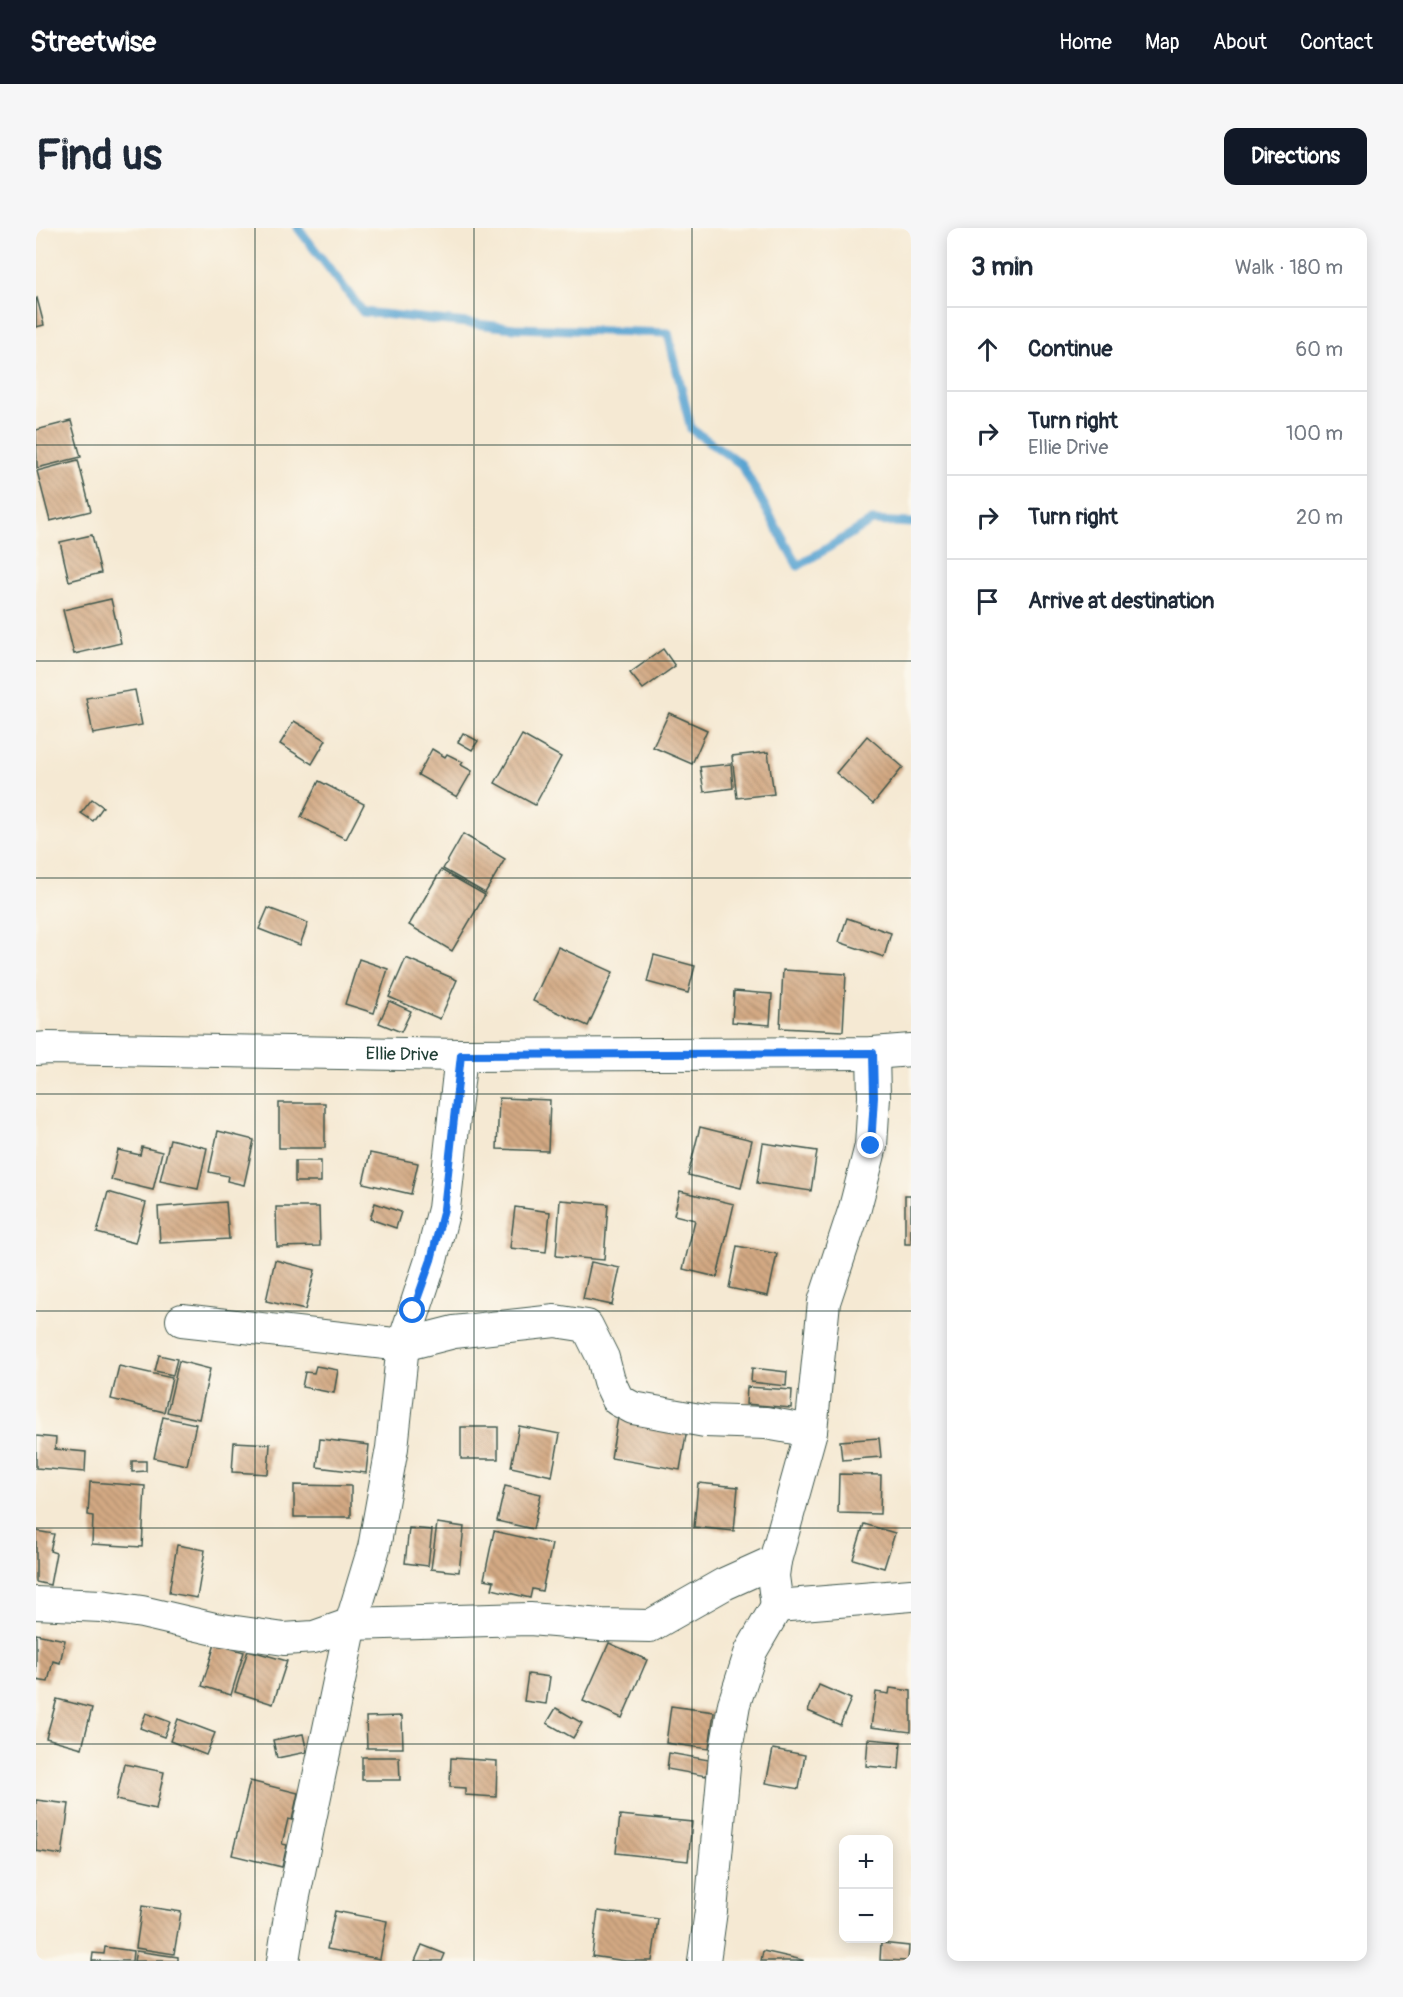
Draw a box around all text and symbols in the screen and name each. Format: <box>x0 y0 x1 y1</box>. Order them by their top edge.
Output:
text: Streetwise <box>30 25 156 60</box>
text: Home <box>1059 29 1112 56</box>
text: Map <box>1145 29 1180 56</box>
text: About <box>1213 29 1267 56</box>
text: Contact <box>1300 29 1373 56</box>
button: Directions <box>1224 128 1367 185</box>
text: Find us <box>36 130 162 182</box>
text: 3 min <box>971 251 1033 283</box>
text: Walk · 180 m <box>1235 255 1343 280</box>
icon: ahead <box>971 333 1004 366</box>
text: Continue <box>1028 335 1112 363</box>
text: 60 m <box>1296 337 1343 362</box>
text: Turn right <box>1028 407 1118 435</box>
icon: right <box>971 417 1004 450</box>
text: 100 m <box>1286 421 1343 446</box>
text: Ellie Drive <box>1028 435 1108 460</box>
icon: right <box>971 501 1004 534</box>
text: Turn right <box>1028 503 1118 531</box>
text: 20 m <box>1296 505 1343 530</box>
icon: arrive <box>971 585 1004 618</box>
text: Arrive at destination <box>1028 587 1214 615</box>
street label: Ellie Drive <box>365 1042 438 1067</box>
route end <box>857 1132 883 1158</box>
route start <box>399 1297 425 1323</box>
map controls <box>839 1835 893 1943</box>
button: + <box>839 1835 893 1889</box>
button: − <box>839 1889 893 1943</box>

